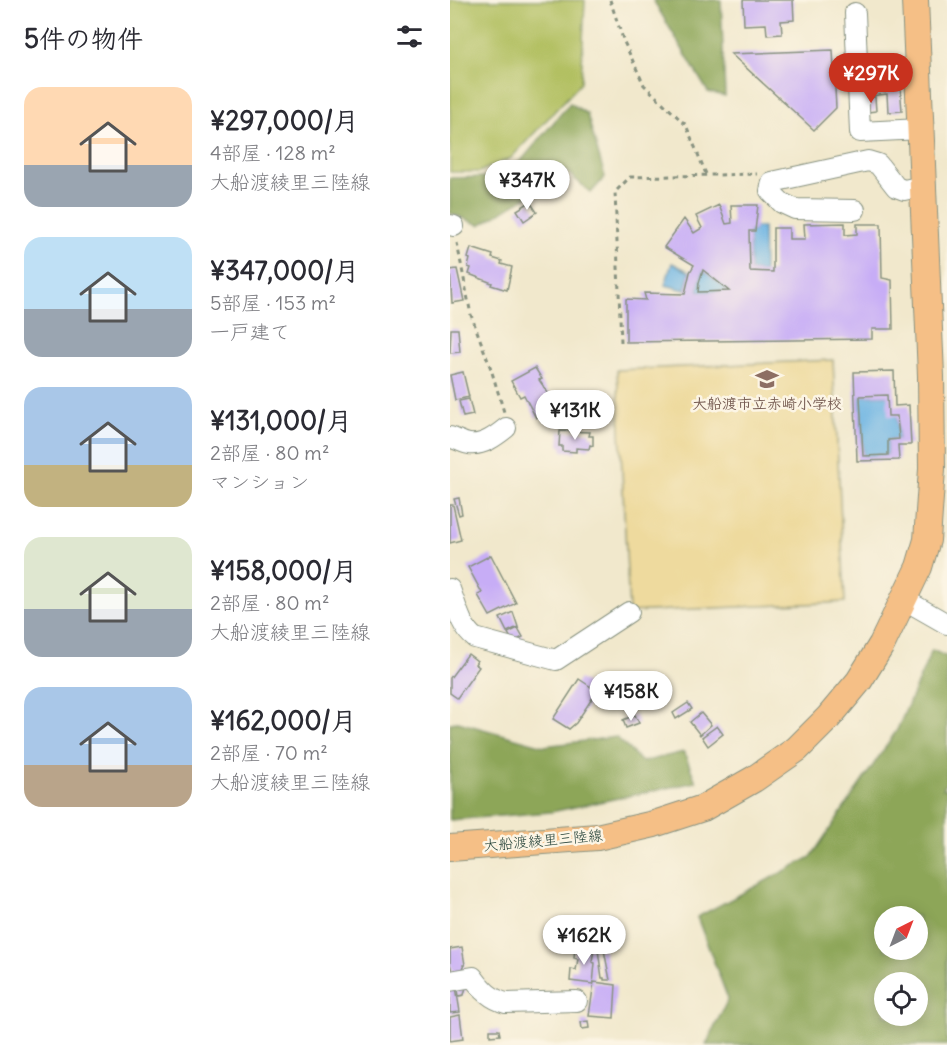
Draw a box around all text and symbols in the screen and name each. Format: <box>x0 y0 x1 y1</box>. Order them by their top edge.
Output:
icon: filters <box>393 20 426 53</box>
text: 5件の物件 <box>24 22 143 55</box>
pin: ¥297K <box>829 53 913 104</box>
text: ¥297K <box>843 60 899 85</box>
text: ¥297,000/月 <box>210 104 359 137</box>
icon: home <box>72 111 144 183</box>
text: 4部屋 · 128 m² <box>210 140 336 165</box>
pin: ¥347K <box>485 160 569 211</box>
text: ¥347K <box>499 167 555 192</box>
text: 大船渡綾里三陸線 <box>210 169 370 194</box>
text: ¥347,000/月 <box>210 254 359 287</box>
icon: home <box>72 261 144 333</box>
text: 5部屋 · 153 m² <box>210 290 336 315</box>
text: 一戸建て <box>210 319 290 344</box>
school or university icon: 大船渡市立赤崎小学校 <box>754 366 780 392</box>
pin: ¥131K <box>533 390 617 441</box>
place label: 大船渡市立赤崎小学校 <box>692 394 842 413</box>
text: ¥131K <box>549 397 601 422</box>
text: ¥131,000/月 <box>210 404 352 437</box>
icon: home <box>72 411 144 483</box>
text: 2部屋 · 80 m² <box>210 440 329 465</box>
text: マンション <box>210 469 309 494</box>
text: ¥158,000/月 <box>210 554 357 587</box>
icon: home <box>72 561 144 633</box>
text: 2部屋 · 80 m² <box>210 590 329 615</box>
text: 大船渡綾里三陸線 <box>210 619 370 644</box>
pin: ¥158K <box>589 671 673 722</box>
text: ¥158K <box>603 678 659 703</box>
text: ¥162,000/月 <box>210 704 357 737</box>
icon: home <box>72 711 144 783</box>
text: 2部屋 · 70 m² <box>210 740 328 765</box>
text: 大船渡綾里三陸線 <box>210 769 370 794</box>
street label: 大船渡綾里三陸線 <box>482 825 604 855</box>
north arrow <box>874 906 928 960</box>
map controls <box>874 906 928 1026</box>
pin: ¥162K <box>542 915 626 966</box>
text: ¥162K <box>557 922 611 947</box>
button: locate <box>874 972 928 1026</box>

